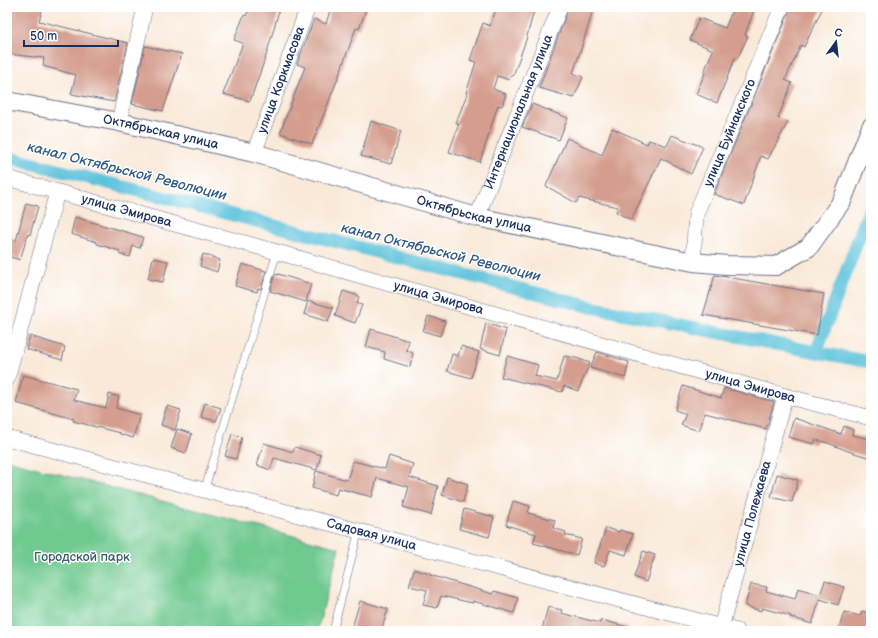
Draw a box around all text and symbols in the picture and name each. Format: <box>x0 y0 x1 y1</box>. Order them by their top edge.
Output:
scale bar <box>24 22 118 48</box>
north arrow <box>816 22 856 62</box>
street label: улица Коркмасова <box>254 24 308 136</box>
text: С <box>833 26 844 40</box>
text: 50 m <box>30 29 57 44</box>
street label: Интернациональная улица <box>481 32 556 192</box>
street label: улица Буйнакского <box>700 76 759 189</box>
street label: Октябрьская улица <box>102 111 221 153</box>
water label: канал Октябрьской Революции <box>26 138 229 204</box>
street label: улица Эмирова <box>80 191 174 231</box>
street label: Октябрьская улица <box>415 192 533 236</box>
water label: канал Октябрьской Революции <box>340 219 543 285</box>
street label: улица Эмирова <box>392 277 486 318</box>
street label: улица Эмирова <box>704 366 797 406</box>
street label: улица Полежаева <box>730 459 775 568</box>
street label: Садовая улица <box>325 515 419 554</box>
park label: Городской парк <box>34 549 130 565</box>

